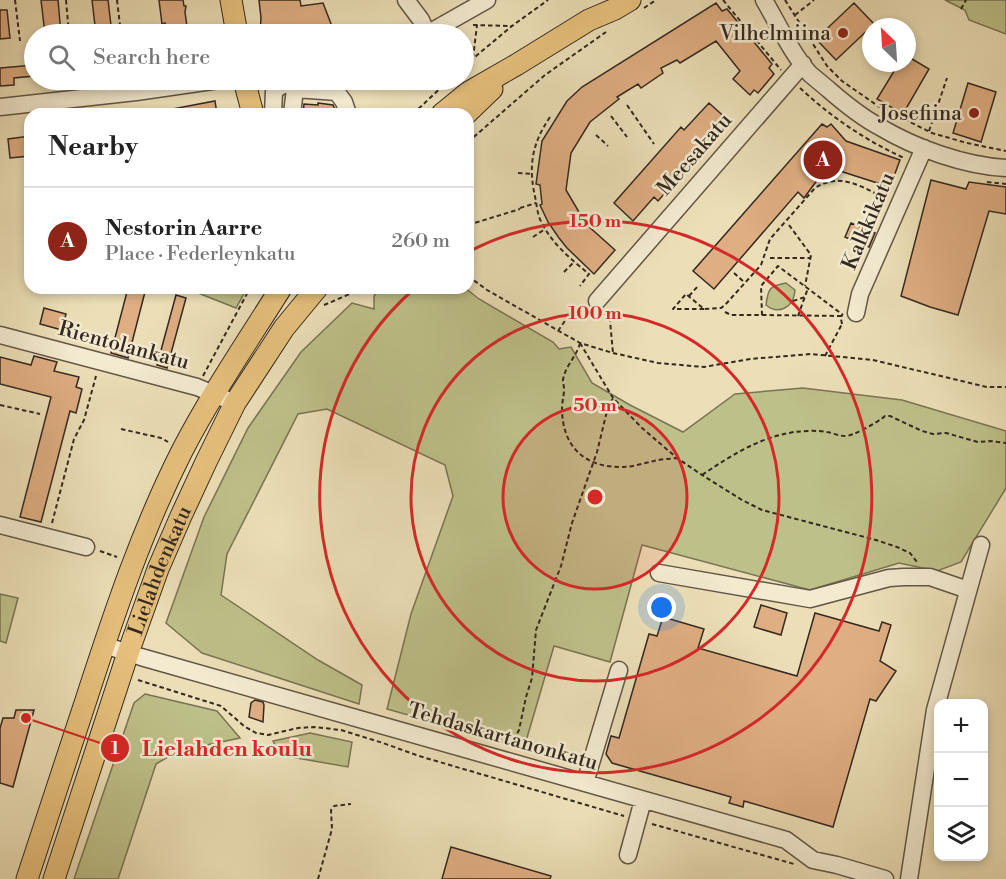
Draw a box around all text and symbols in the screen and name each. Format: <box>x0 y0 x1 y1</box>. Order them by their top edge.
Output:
north arrow <box>862 18 916 72</box>
place label: Vilhelmiina <box>718 21 831 47</box>
search box <box>24 24 474 90</box>
marker: Vilhelmiina <box>836 26 850 40</box>
icon: search <box>45 41 78 74</box>
text: Search here <box>93 44 210 71</box>
place label: Josefiina <box>877 101 962 127</box>
marker: Josefiina <box>967 106 981 120</box>
street label: Meesakatu <box>652 108 738 201</box>
text: Nearby <box>48 131 138 163</box>
pin: A <box>804 138 842 182</box>
street label: Kalkkikatu <box>837 169 901 274</box>
text: 150 m <box>569 210 622 233</box>
text: Nestorin Aarre <box>105 215 262 242</box>
text: A <box>60 229 75 254</box>
text: 260 m <box>392 229 450 254</box>
text: Place · Federleynkatu <box>105 242 295 267</box>
text: 100 m <box>568 302 622 325</box>
street label: Rientolankatu <box>55 316 192 376</box>
text: 50 m <box>573 394 617 417</box>
centre of rings <box>585 487 605 507</box>
street label: Lielahdenkatu <box>123 502 198 639</box>
your location <box>647 593 676 622</box>
street label: Tehdaskartanonkatu <box>405 697 601 777</box>
map controls <box>934 699 988 861</box>
button: + <box>934 699 988 753</box>
callout: Lielahden koulu <box>100 728 324 768</box>
text: Lielahden koulu <box>142 736 312 763</box>
text: 1 <box>111 737 120 760</box>
button: − <box>934 753 988 807</box>
button: layers <box>934 807 988 861</box>

